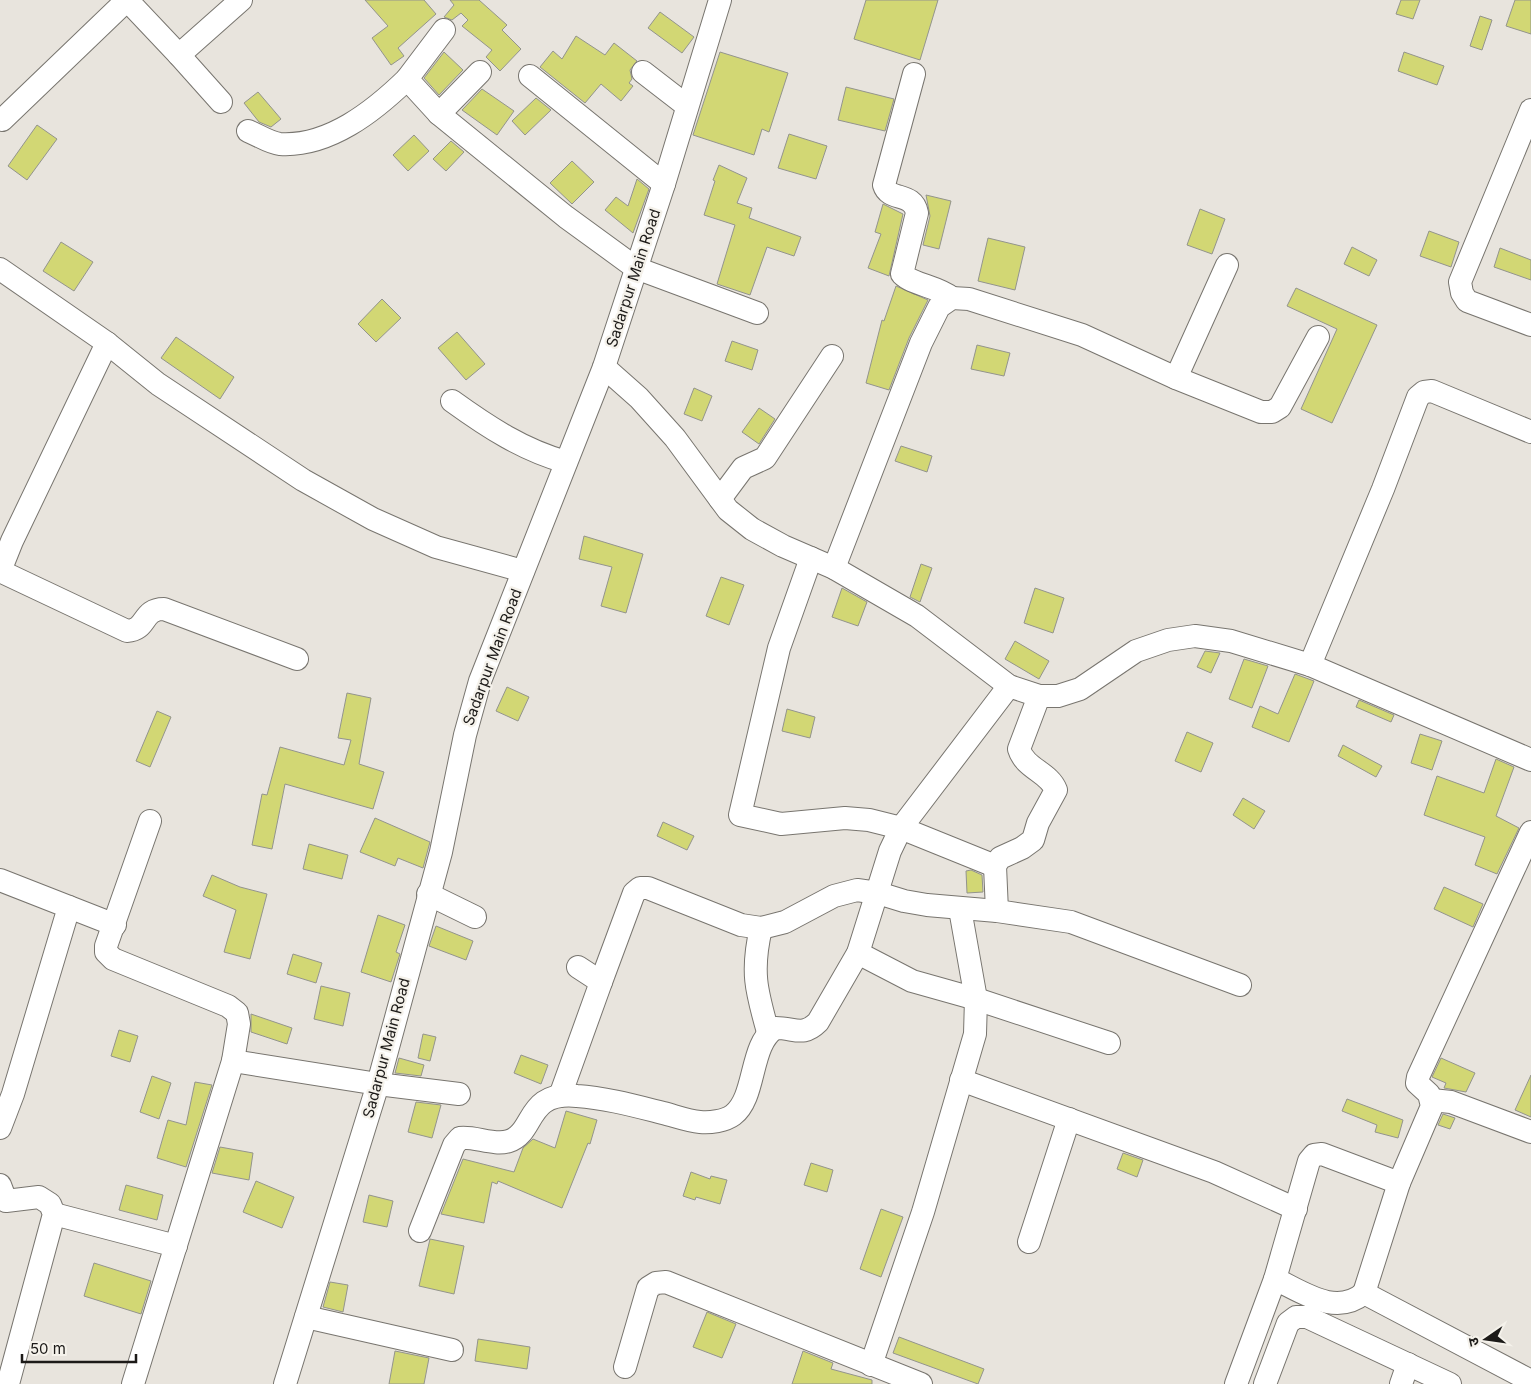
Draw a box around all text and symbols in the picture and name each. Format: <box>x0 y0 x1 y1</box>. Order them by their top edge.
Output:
street label: Sadarpur Main Road <box>602 206 664 350</box>
street label: Sadarpur Main Road <box>458 586 526 728</box>
street label: Sadarpur Main Road <box>358 976 414 1120</box>
north arrow <box>1461 1314 1511 1364</box>
scale bar <box>22 1332 136 1364</box>
text: उ <box>1463 1335 1482 1348</box>
text: 50 m <box>30 1339 66 1358</box>

